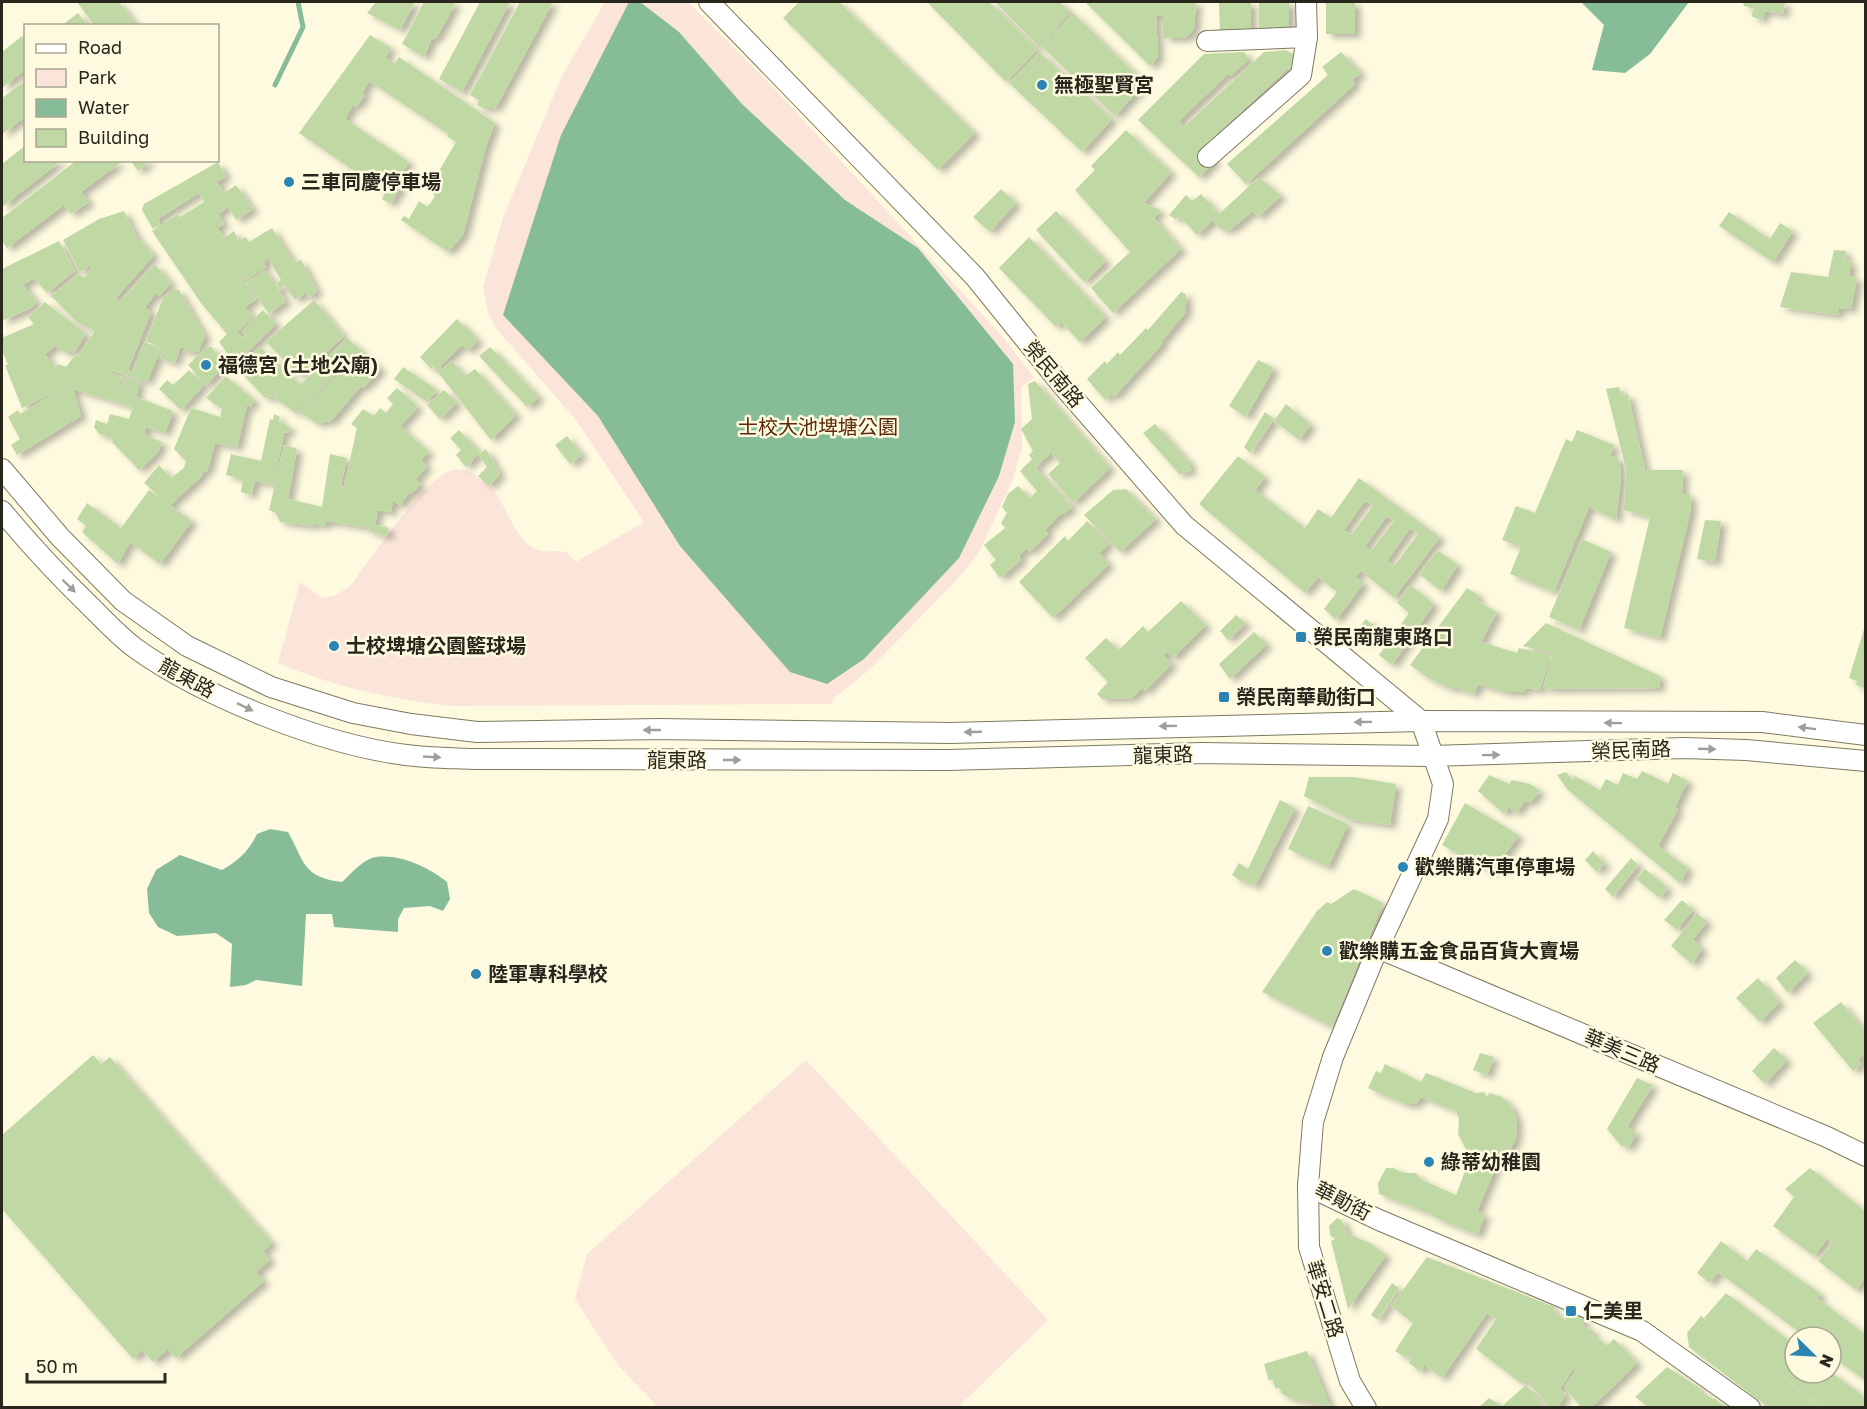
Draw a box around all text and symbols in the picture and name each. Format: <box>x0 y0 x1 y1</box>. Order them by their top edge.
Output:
legend <box>24 24 219 162</box>
text: Road <box>78 36 122 58</box>
text: Park <box>78 66 117 88</box>
place label: 無極聖賢宮 <box>1054 72 1154 96</box>
marker: 無極聖賢宮 <box>1035 78 1049 92</box>
text: Water <box>78 96 129 118</box>
text: Building <box>78 126 149 148</box>
place label: 三車同慶停車場 <box>301 169 441 193</box>
marker: 三車同慶停車場 <box>282 175 296 189</box>
street label: 榮民南路 <box>1020 335 1090 412</box>
place label: 福德宮 (土地公廟) <box>218 352 378 376</box>
marker: 福德宮 (土地公廟) <box>199 358 213 372</box>
park label: 士校大池埤塘公園 <box>738 414 898 438</box>
one-way arrow <box>61 578 75 592</box>
place label: 榮民南龍東路口 <box>1313 624 1453 648</box>
marker: 榮民南龍東路口 <box>1294 630 1308 644</box>
place label: 士校埤塘公園籃球場 <box>346 633 526 657</box>
marker: 士校埤塘公園籃球場 <box>327 639 341 653</box>
street label: 龍東路 <box>155 652 220 702</box>
place label: 榮民南華勛街口 <box>1236 684 1376 708</box>
marker: 榮民南華勛街口 <box>1217 690 1231 704</box>
one-way arrow <box>236 703 253 712</box>
one-way arrow <box>1353 717 1372 727</box>
one-way arrow <box>1603 718 1622 728</box>
one-way arrow <box>1158 722 1177 731</box>
one-way arrow <box>1798 723 1817 733</box>
one-way arrow <box>642 725 661 735</box>
one-way arrow <box>963 727 982 737</box>
street label: 榮民南路 <box>1591 736 1671 762</box>
street label: 龍東路 <box>1133 741 1193 767</box>
one-way arrow <box>1697 744 1716 753</box>
street label: 龍東路 <box>647 747 707 771</box>
one-way arrow <box>1481 750 1500 759</box>
one-way arrow <box>423 752 442 761</box>
one-way arrow <box>723 755 742 765</box>
place label: 歡樂購汽車停車場 <box>1415 854 1575 878</box>
marker: 歡樂購汽車停車場 <box>1396 860 1410 874</box>
place label: 歡樂購五金食品百貨大賣場 <box>1339 938 1579 962</box>
marker: 歡樂購五金食品百貨大賣場 <box>1320 944 1334 958</box>
place label: 陸軍專科學校 <box>488 961 608 985</box>
marker: 陸軍專科學校 <box>469 967 483 981</box>
street label: 華美三路 <box>1581 1023 1664 1077</box>
place label: 綠蒂幼稚園 <box>1441 1149 1541 1173</box>
marker: 綠蒂幼稚園 <box>1422 1155 1436 1169</box>
street label: 華勛街 <box>1311 1176 1376 1224</box>
street label: 華安二路 <box>1303 1257 1349 1340</box>
place label: 仁美里 <box>1583 1298 1643 1322</box>
marker: 仁美里 <box>1564 1304 1578 1318</box>
north arrow <box>1783 1325 1843 1385</box>
scale bar <box>27 1346 165 1384</box>
text: N <box>1815 1351 1838 1371</box>
text: 50 m <box>36 1355 78 1377</box>

